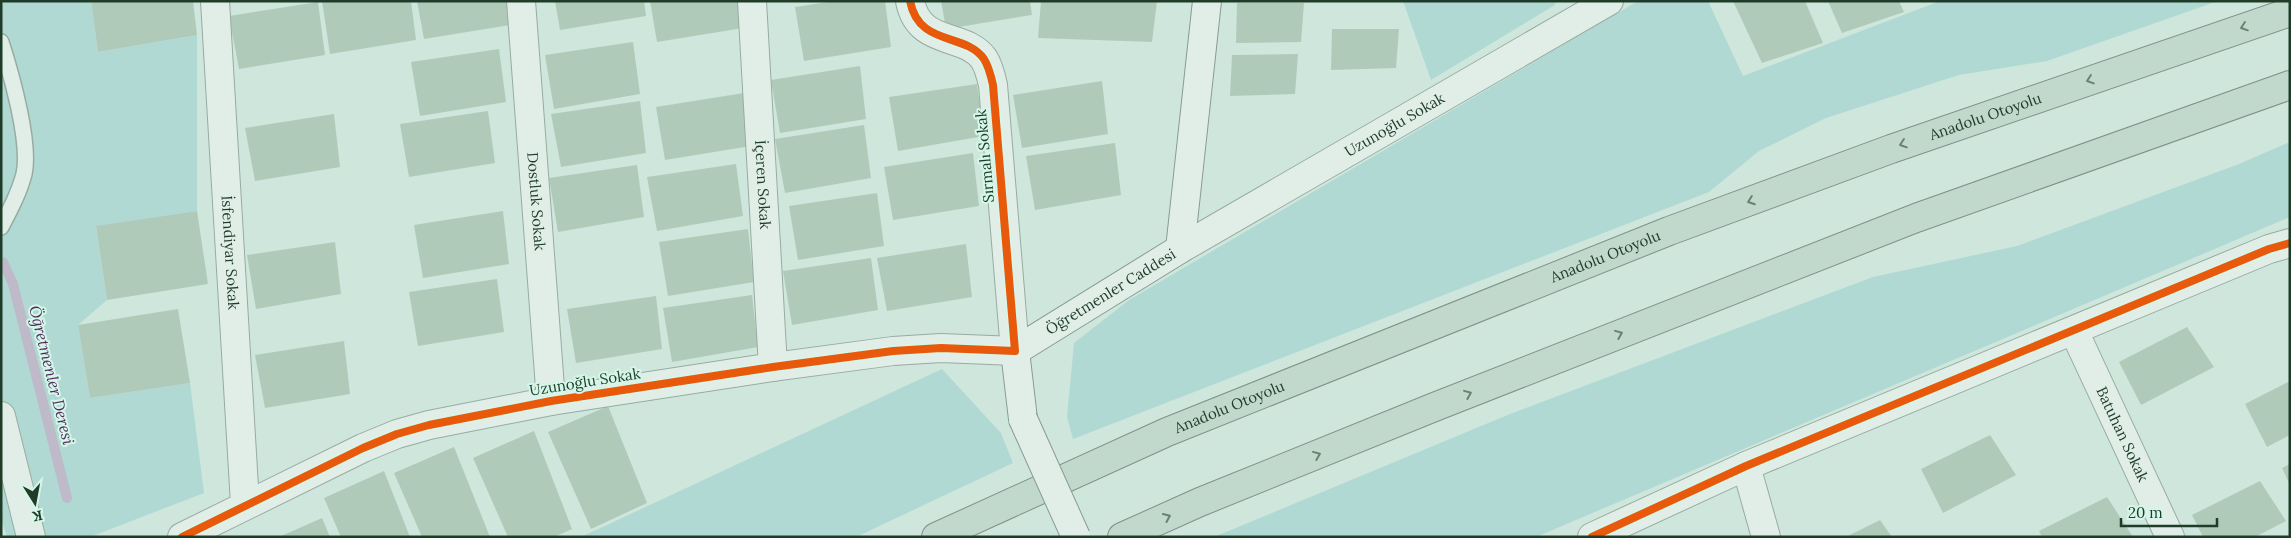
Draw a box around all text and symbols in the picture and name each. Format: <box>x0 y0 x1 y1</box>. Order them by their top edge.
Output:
one-way arrow <box>2240 21 2248 31</box>
one-way arrow <box>2086 74 2094 84</box>
street label: Uzunoğlu Sokak <box>1341 88 1448 161</box>
street label: Anadolu Otoyolu <box>1926 88 2044 144</box>
street label: Sırmalı Sokak <box>971 109 998 204</box>
one-way arrow <box>1899 138 1908 148</box>
street label: İçeren Sokak <box>751 139 775 230</box>
street label: Dostluk Sokak <box>523 151 550 251</box>
street label: İsfendiyar Sokak <box>218 195 243 310</box>
one-way arrow <box>1747 195 1756 205</box>
street label: Anadolu Otoyolu <box>1546 225 1663 287</box>
street label: Öğretmenler Caddesi <box>1042 244 1179 339</box>
water label: Öğretmenler Deresi <box>25 303 79 447</box>
one-way arrow <box>1614 330 1622 340</box>
street label: Uzunoğlu Sokak <box>528 363 642 400</box>
street label: Anadolu Otoyolu <box>1170 376 1287 437</box>
street label: Batuhan Sokak <box>2092 384 2153 485</box>
one-way arrow <box>1463 389 1471 399</box>
one-way arrow <box>1312 450 1321 461</box>
north arrow <box>10 478 60 528</box>
scale bar <box>2121 496 2217 528</box>
text: 20 m <box>2128 503 2163 522</box>
text: K <box>31 506 44 526</box>
one-way arrow <box>1162 513 1171 524</box>

